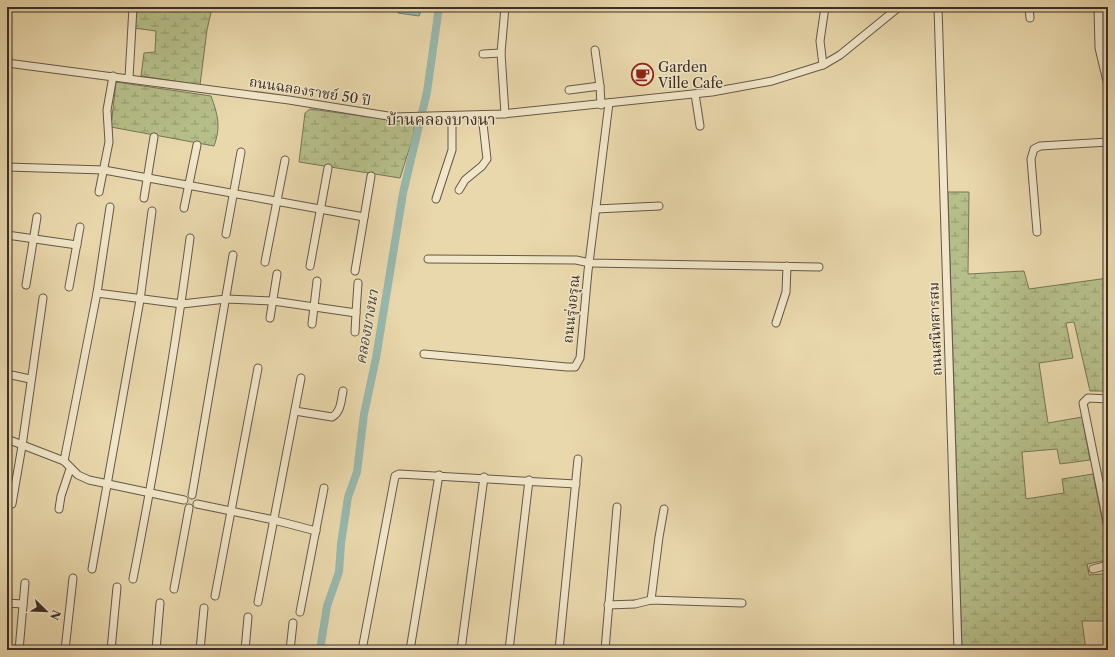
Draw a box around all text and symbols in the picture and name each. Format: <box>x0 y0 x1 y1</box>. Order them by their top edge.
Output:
place label: Garden Ville Cafe <box>657 58 723 92</box>
cafe icon: Garden Ville Cafe <box>629 62 655 88</box>
street label: ถนนฉลองราชย์ 50 ปี <box>248 72 372 110</box>
district label: บ้านคลองบางนา <box>386 109 496 129</box>
street label: ถนนรุ่งอรุณ <box>558 274 584 344</box>
street label: ถนนสนิทสารสม <box>924 282 946 376</box>
water label: คลองบางนา <box>351 287 383 366</box>
north arrow <box>26 591 66 631</box>
text: N <box>47 608 64 622</box>

